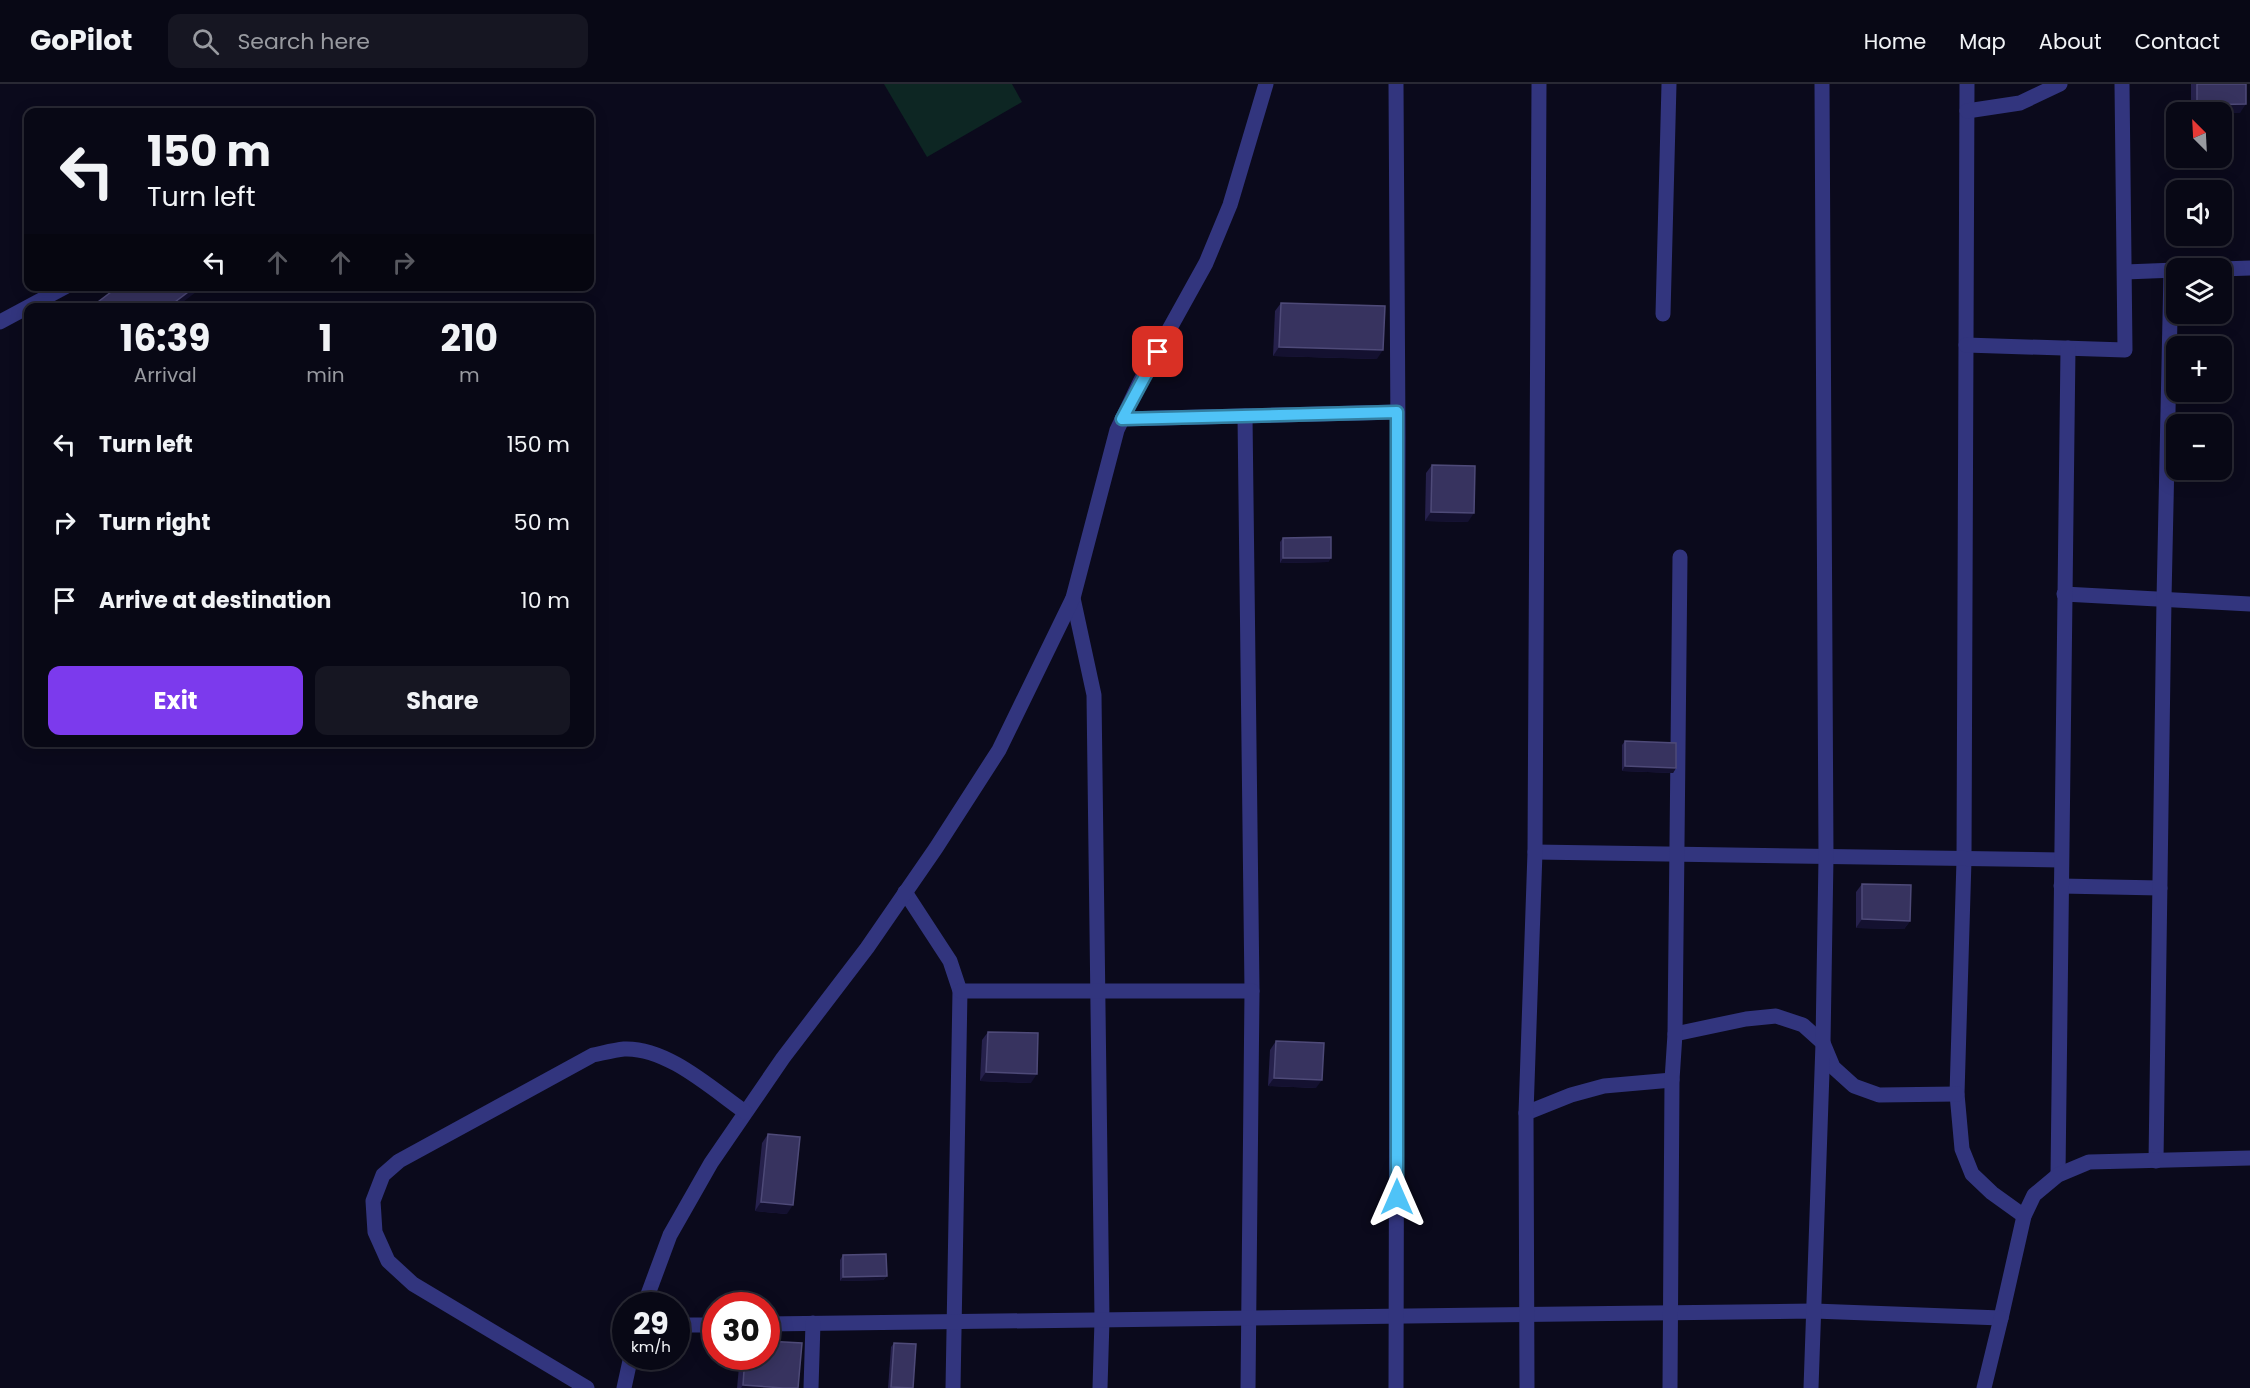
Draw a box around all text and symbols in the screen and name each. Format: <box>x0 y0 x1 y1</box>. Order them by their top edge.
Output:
search box <box>168 14 588 68</box>
text: GoPilot <box>30 21 132 60</box>
icon: search <box>189 25 222 58</box>
text: Search here <box>237 26 370 57</box>
text: Home <box>1864 27 1926 56</box>
text: Map <box>1959 27 2006 56</box>
text: About <box>2039 27 2102 56</box>
text: Contact <box>2135 27 2220 56</box>
north arrow <box>2166 102 2232 168</box>
map controls <box>2166 102 2232 480</box>
text: 150 m <box>147 122 271 181</box>
icon: left <box>48 132 126 210</box>
text: Turn left <box>147 178 256 215</box>
button: sound <box>2166 180 2232 246</box>
icon: left <box>198 246 231 279</box>
icon: ahead <box>261 246 294 279</box>
icon: ahead <box>324 246 357 279</box>
icon: right <box>387 246 420 279</box>
button: layers <box>2166 258 2232 324</box>
text: 16:39 <box>120 313 210 364</box>
text: 1 <box>319 313 332 364</box>
text: 210 <box>441 313 498 364</box>
pin <box>1132 326 1183 377</box>
icon: arrive <box>1141 335 1174 368</box>
button: + <box>2166 336 2232 402</box>
text: Arrival <box>134 361 197 389</box>
text: min <box>306 361 345 389</box>
text: m <box>459 361 480 389</box>
button: − <box>2166 414 2232 480</box>
icon: left <box>48 428 81 461</box>
text: Turn left <box>99 429 193 460</box>
text: 150 m <box>507 429 570 460</box>
icon: right <box>48 506 81 539</box>
text: Turn right <box>99 507 210 538</box>
text: 50 m <box>514 507 570 538</box>
icon: arrive <box>48 584 81 617</box>
text: Arrive at destination <box>99 585 331 616</box>
text: 10 m <box>521 585 570 616</box>
button: Exit <box>48 666 303 735</box>
button: Share <box>315 666 570 735</box>
position arrow <box>1365 1165 1429 1229</box>
speed limit sign: 30 <box>702 1292 780 1370</box>
text: 29 <box>633 1302 669 1345</box>
text: km/h <box>631 1336 671 1357</box>

